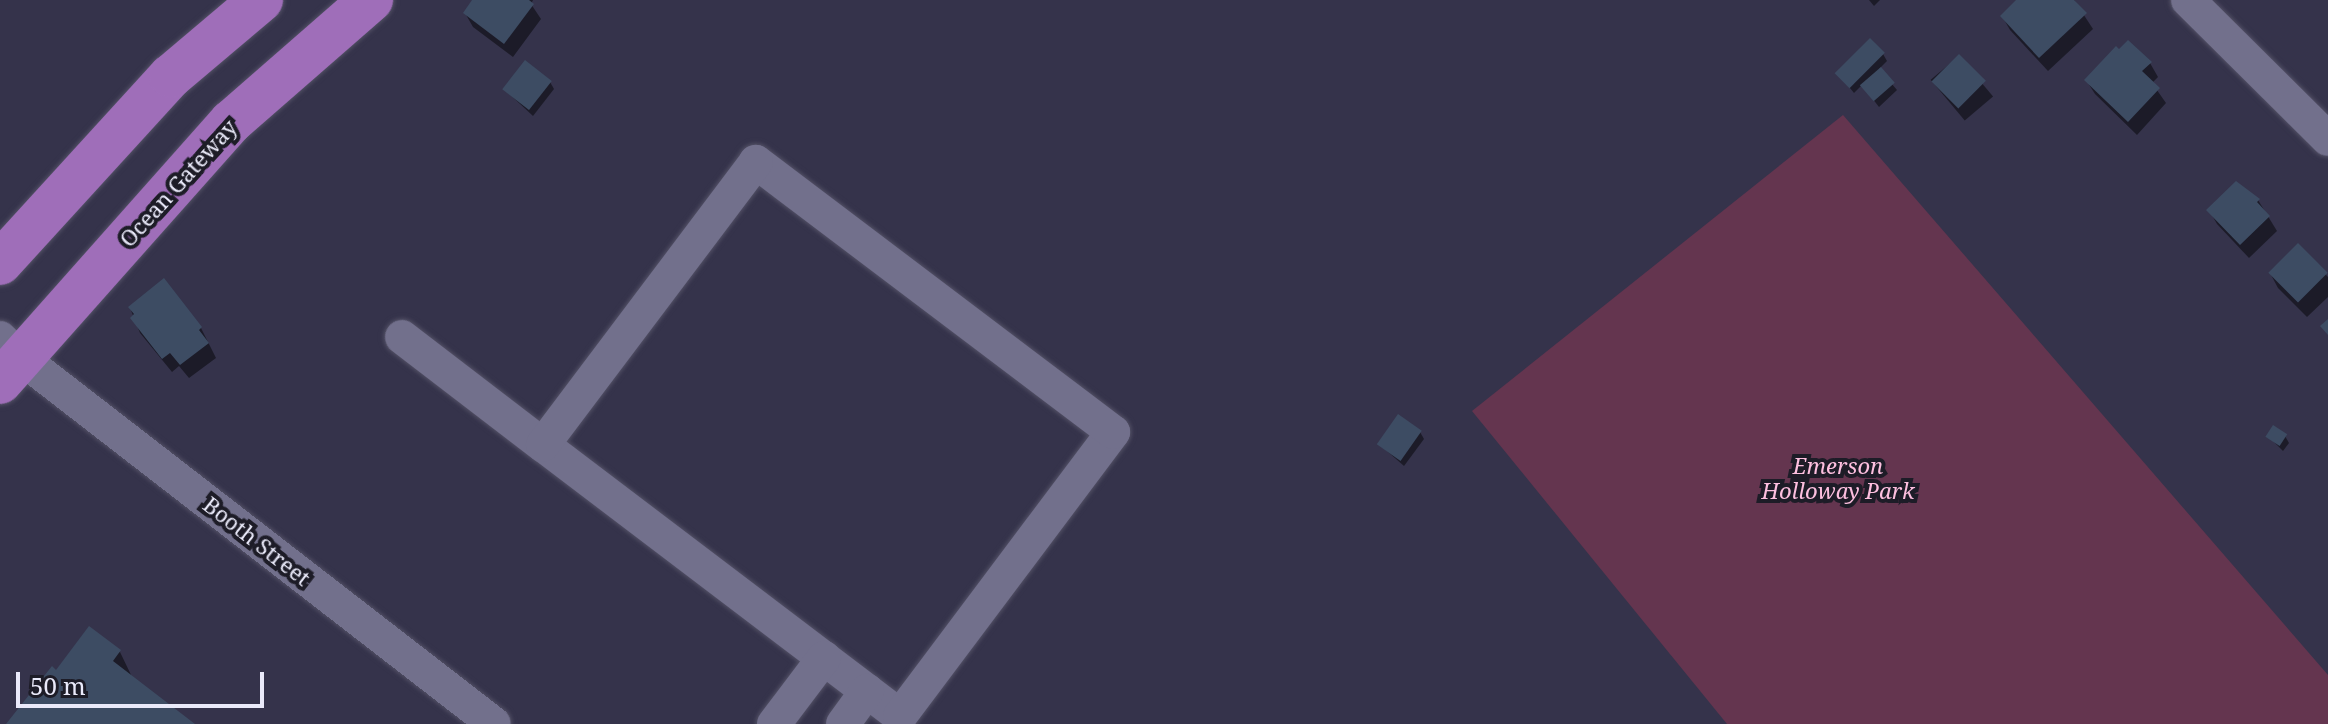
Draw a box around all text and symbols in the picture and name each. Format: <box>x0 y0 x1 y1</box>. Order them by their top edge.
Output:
street label: Ocean Gateway <box>114 114 242 252</box>
park label: Emerson Holloway Park <box>1762 452 1914 504</box>
street label: Booth Street <box>198 491 316 591</box>
scale bar <box>20 656 268 706</box>
text: 50 m <box>30 669 86 702</box>

